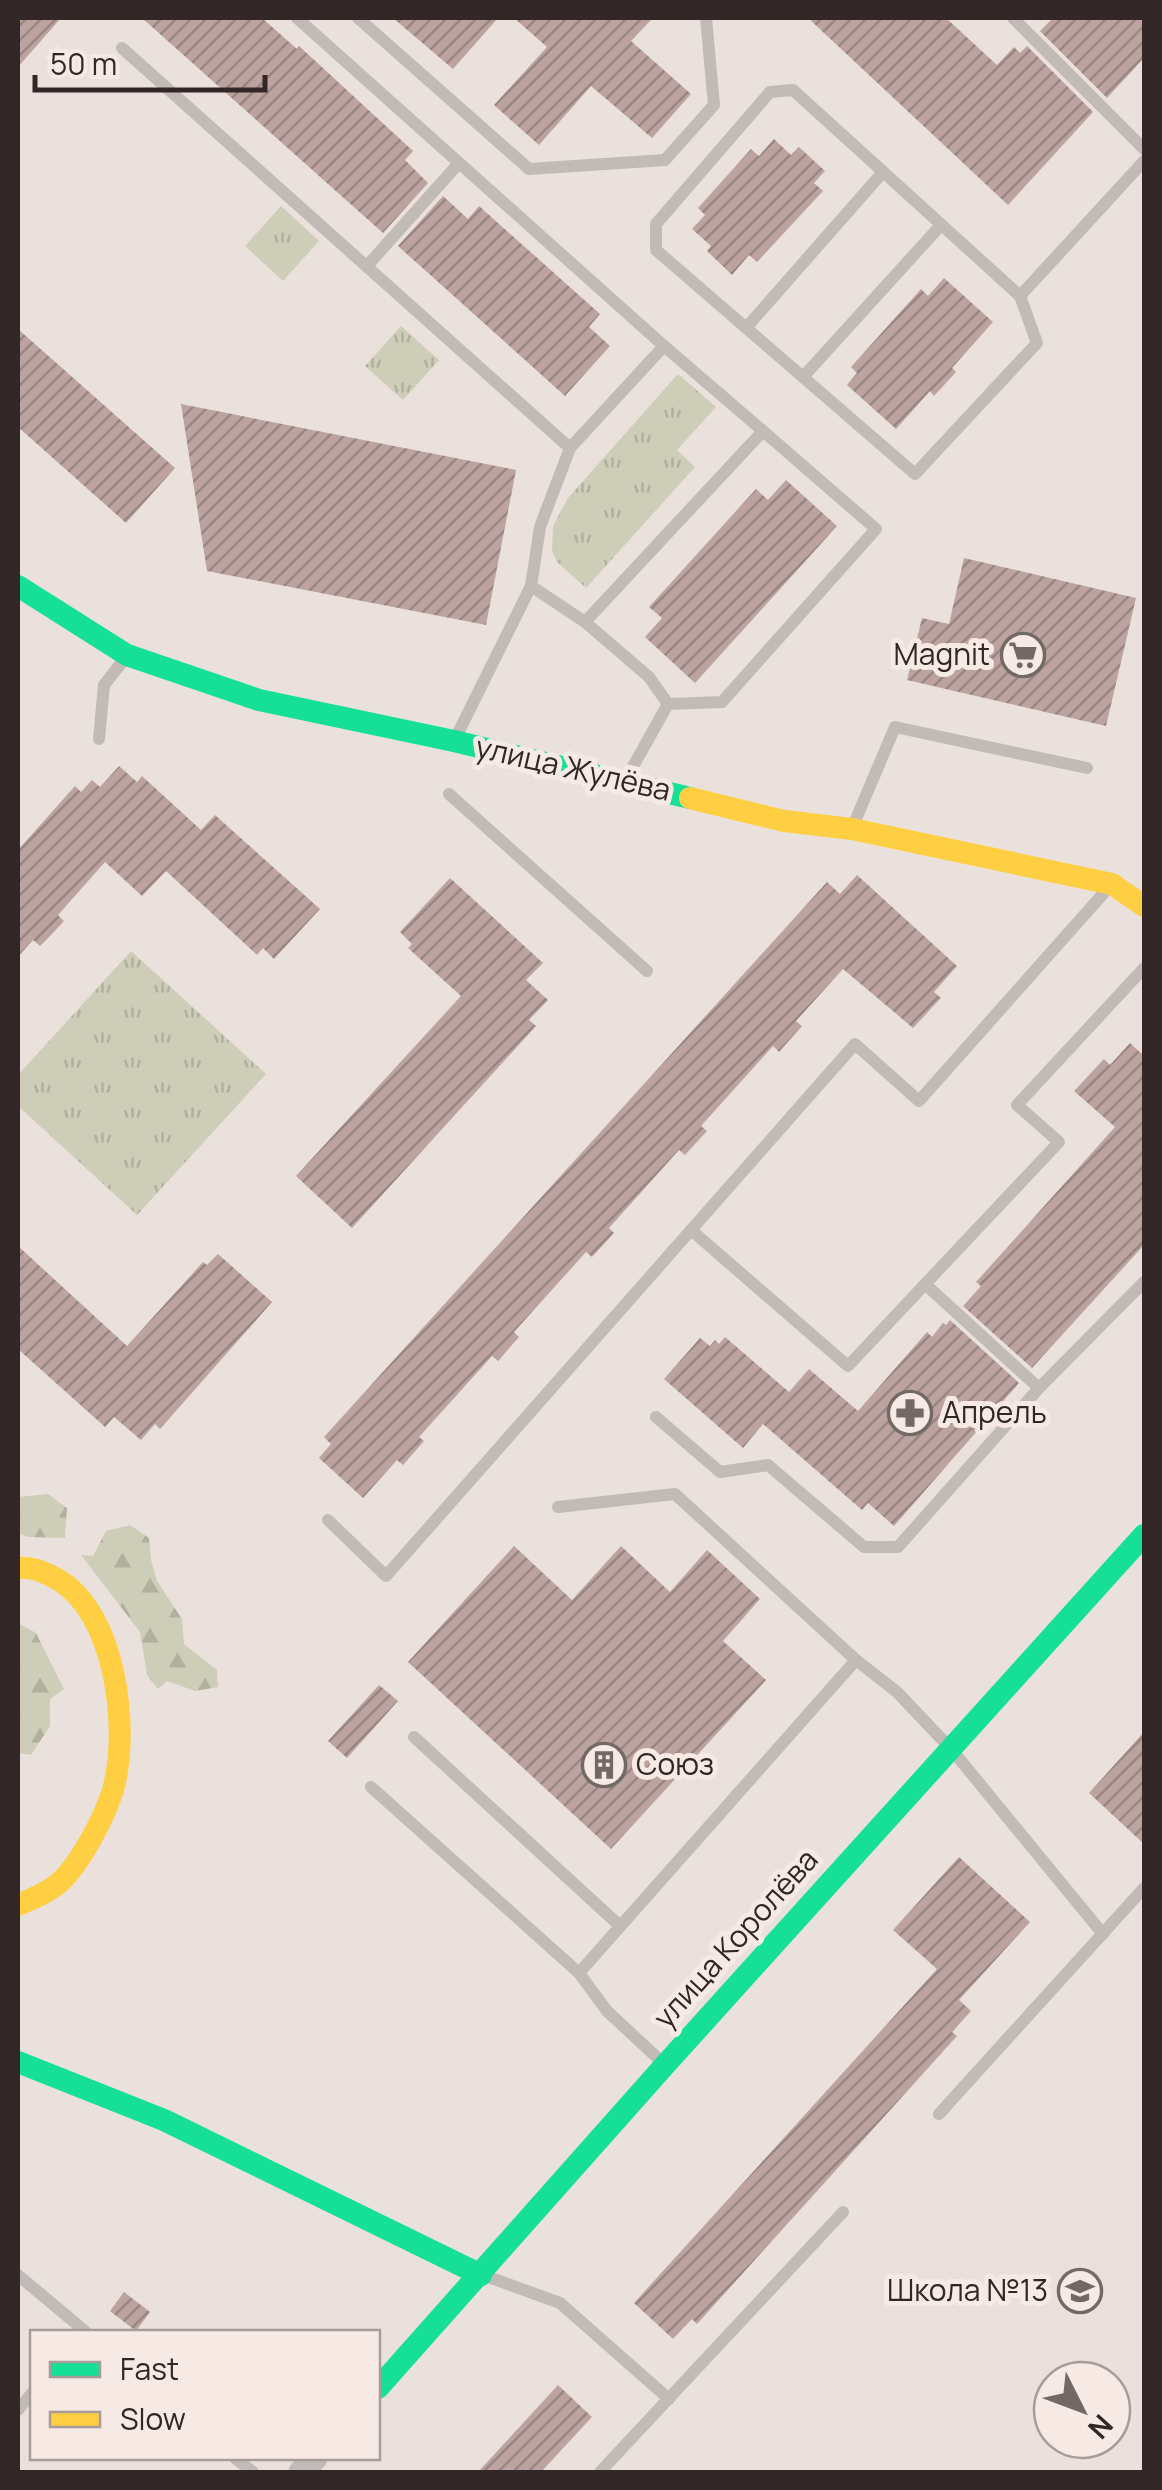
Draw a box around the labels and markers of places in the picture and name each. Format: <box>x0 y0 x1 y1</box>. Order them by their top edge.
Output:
supermarket icon: Magnit <box>1000 632 1046 678</box>
place label: Magnit <box>894 633 990 674</box>
pharmacy icon: Апрель <box>887 1390 933 1436</box>
place label: Апрель <box>942 1391 1047 1432</box>
building icon: Союз <box>581 1742 627 1788</box>
place label: Союз <box>636 1743 714 1784</box>
school or university icon: Школа №13 <box>1057 2268 1103 2314</box>
place label: Школа №13 <box>887 2269 1048 2310</box>

